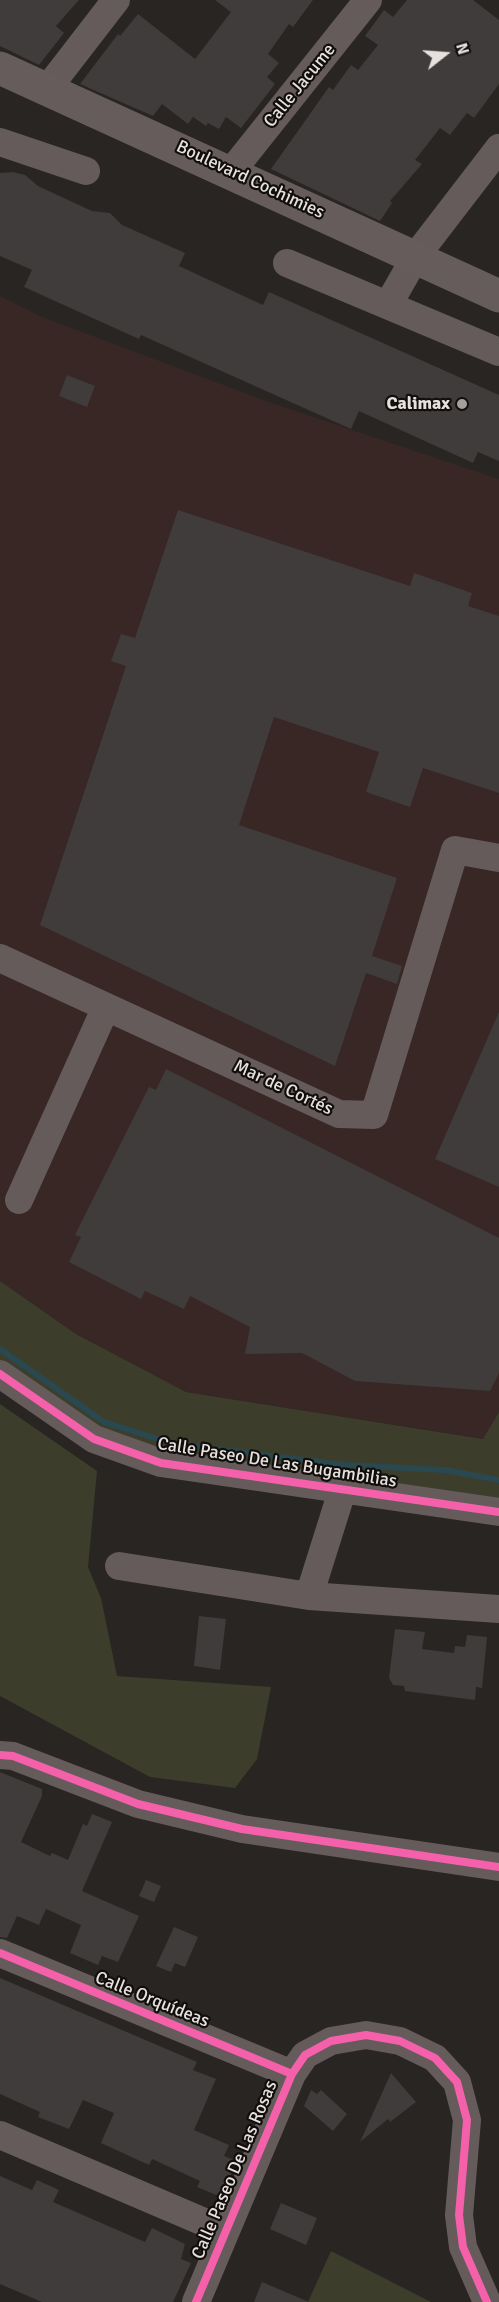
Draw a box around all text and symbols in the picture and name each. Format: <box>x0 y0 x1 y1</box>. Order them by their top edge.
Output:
north arrow <box>415 24 475 84</box>
street label: Calle Jacume <box>260 40 340 132</box>
text: N <box>451 40 473 57</box>
street label: Boulevard Cochimies <box>173 136 327 224</box>
place label: Calimax <box>387 393 450 415</box>
marker: Calimax <box>455 397 469 411</box>
street label: Mar de Cortés <box>230 1056 336 1120</box>
street label: Calle Paseo De Las Bugambilias <box>156 1433 398 1493</box>
street label: Calle Orquídeas <box>92 1967 212 2033</box>
street label: Calle Paseo De Las Rosas <box>188 2078 282 2262</box>

